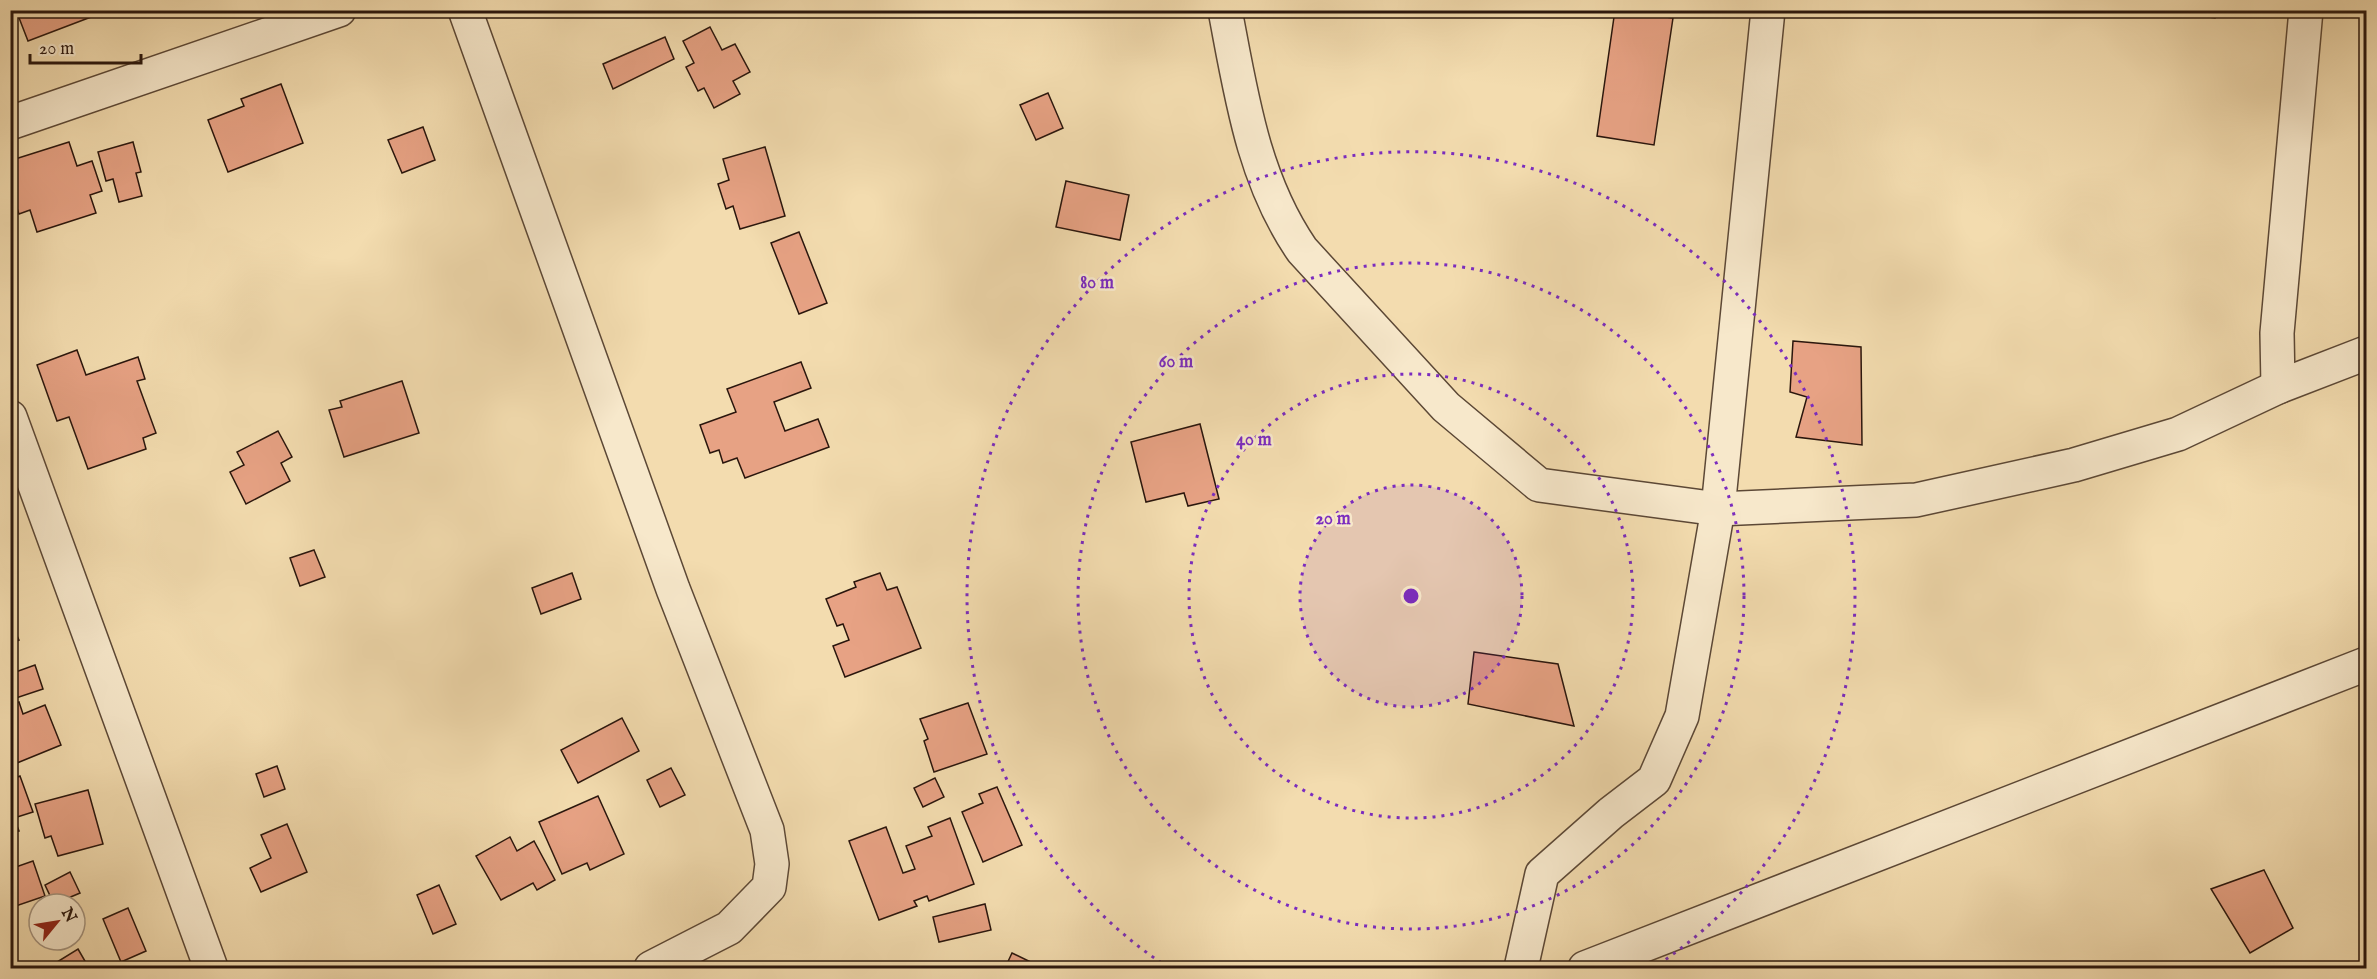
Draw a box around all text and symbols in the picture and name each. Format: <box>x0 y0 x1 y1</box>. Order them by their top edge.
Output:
scale bar <box>30 27 141 65</box>
text: 20 m <box>39 38 74 61</box>
text: 80 m <box>1080 272 1114 295</box>
text: 60 m <box>1159 351 1193 374</box>
text: 40 m <box>1236 429 1272 452</box>
text: 20 m <box>1315 508 1351 531</box>
centre of rings <box>1401 586 1421 606</box>
north arrow <box>27 892 87 952</box>
text: N <box>56 904 80 927</box>

